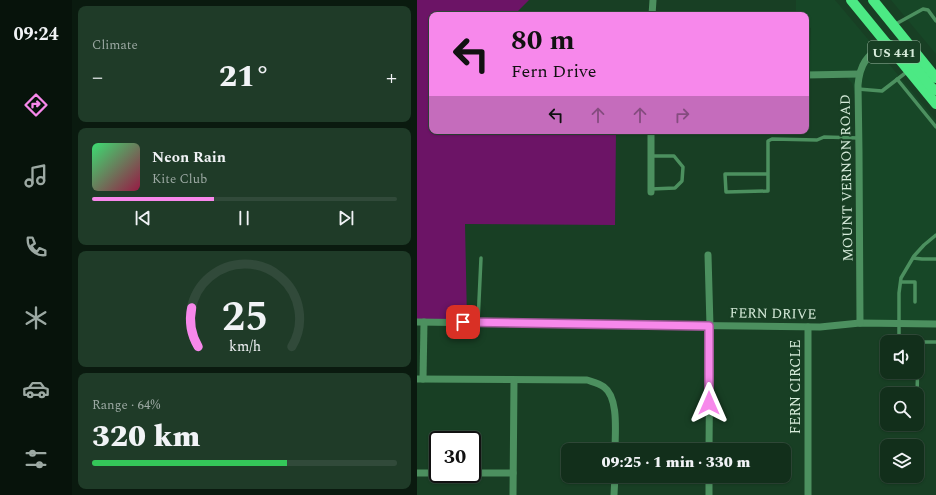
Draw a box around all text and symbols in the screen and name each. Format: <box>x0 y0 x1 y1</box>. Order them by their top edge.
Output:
text: 80 m <box>511 19 575 62</box>
text: 09:24 <box>13 21 59 48</box>
icon: left <box>445 28 497 80</box>
text: Climate <box>92 35 138 55</box>
road number: US 441 <box>868 41 920 63</box>
text: 21° <box>219 54 270 100</box>
text: Fern Drive <box>511 58 596 85</box>
text: − <box>92 61 103 94</box>
text: + <box>386 61 397 94</box>
icon: directions <box>22 91 50 119</box>
street label: MOUNT VERNON ROAD <box>835 94 858 262</box>
icon: left <box>545 104 567 126</box>
icon: ahead <box>587 104 609 126</box>
icon: ahead <box>629 104 651 126</box>
icon: right <box>671 104 693 126</box>
text: Neon Rain <box>152 146 226 169</box>
icon: music <box>22 162 50 190</box>
text: Kite Club <box>152 169 207 189</box>
icon: previous <box>132 207 154 229</box>
icon: pause <box>233 207 255 229</box>
icon: next <box>335 207 357 229</box>
icon: phone <box>22 233 50 261</box>
text: 25 <box>221 285 268 348</box>
street label: FERN DRIVE <box>729 302 817 325</box>
icon: climate <box>22 304 50 332</box>
pin <box>446 305 480 339</box>
icon: arrive <box>452 311 474 333</box>
text: km/h <box>228 335 261 357</box>
map controls <box>880 335 924 483</box>
button: sound <box>880 335 924 379</box>
street label: FERN CIRCLE <box>785 340 806 434</box>
icon: car <box>22 375 50 403</box>
position arrow <box>688 382 730 424</box>
button: search <box>880 387 924 431</box>
text: Range · 64% <box>92 395 160 415</box>
text: 320 km <box>92 414 200 460</box>
speed limit sign: 30 <box>429 431 481 483</box>
button: layers <box>880 439 924 483</box>
icon: filters <box>22 445 50 473</box>
text: 09:25 · 1 min · 330 m <box>602 451 750 474</box>

